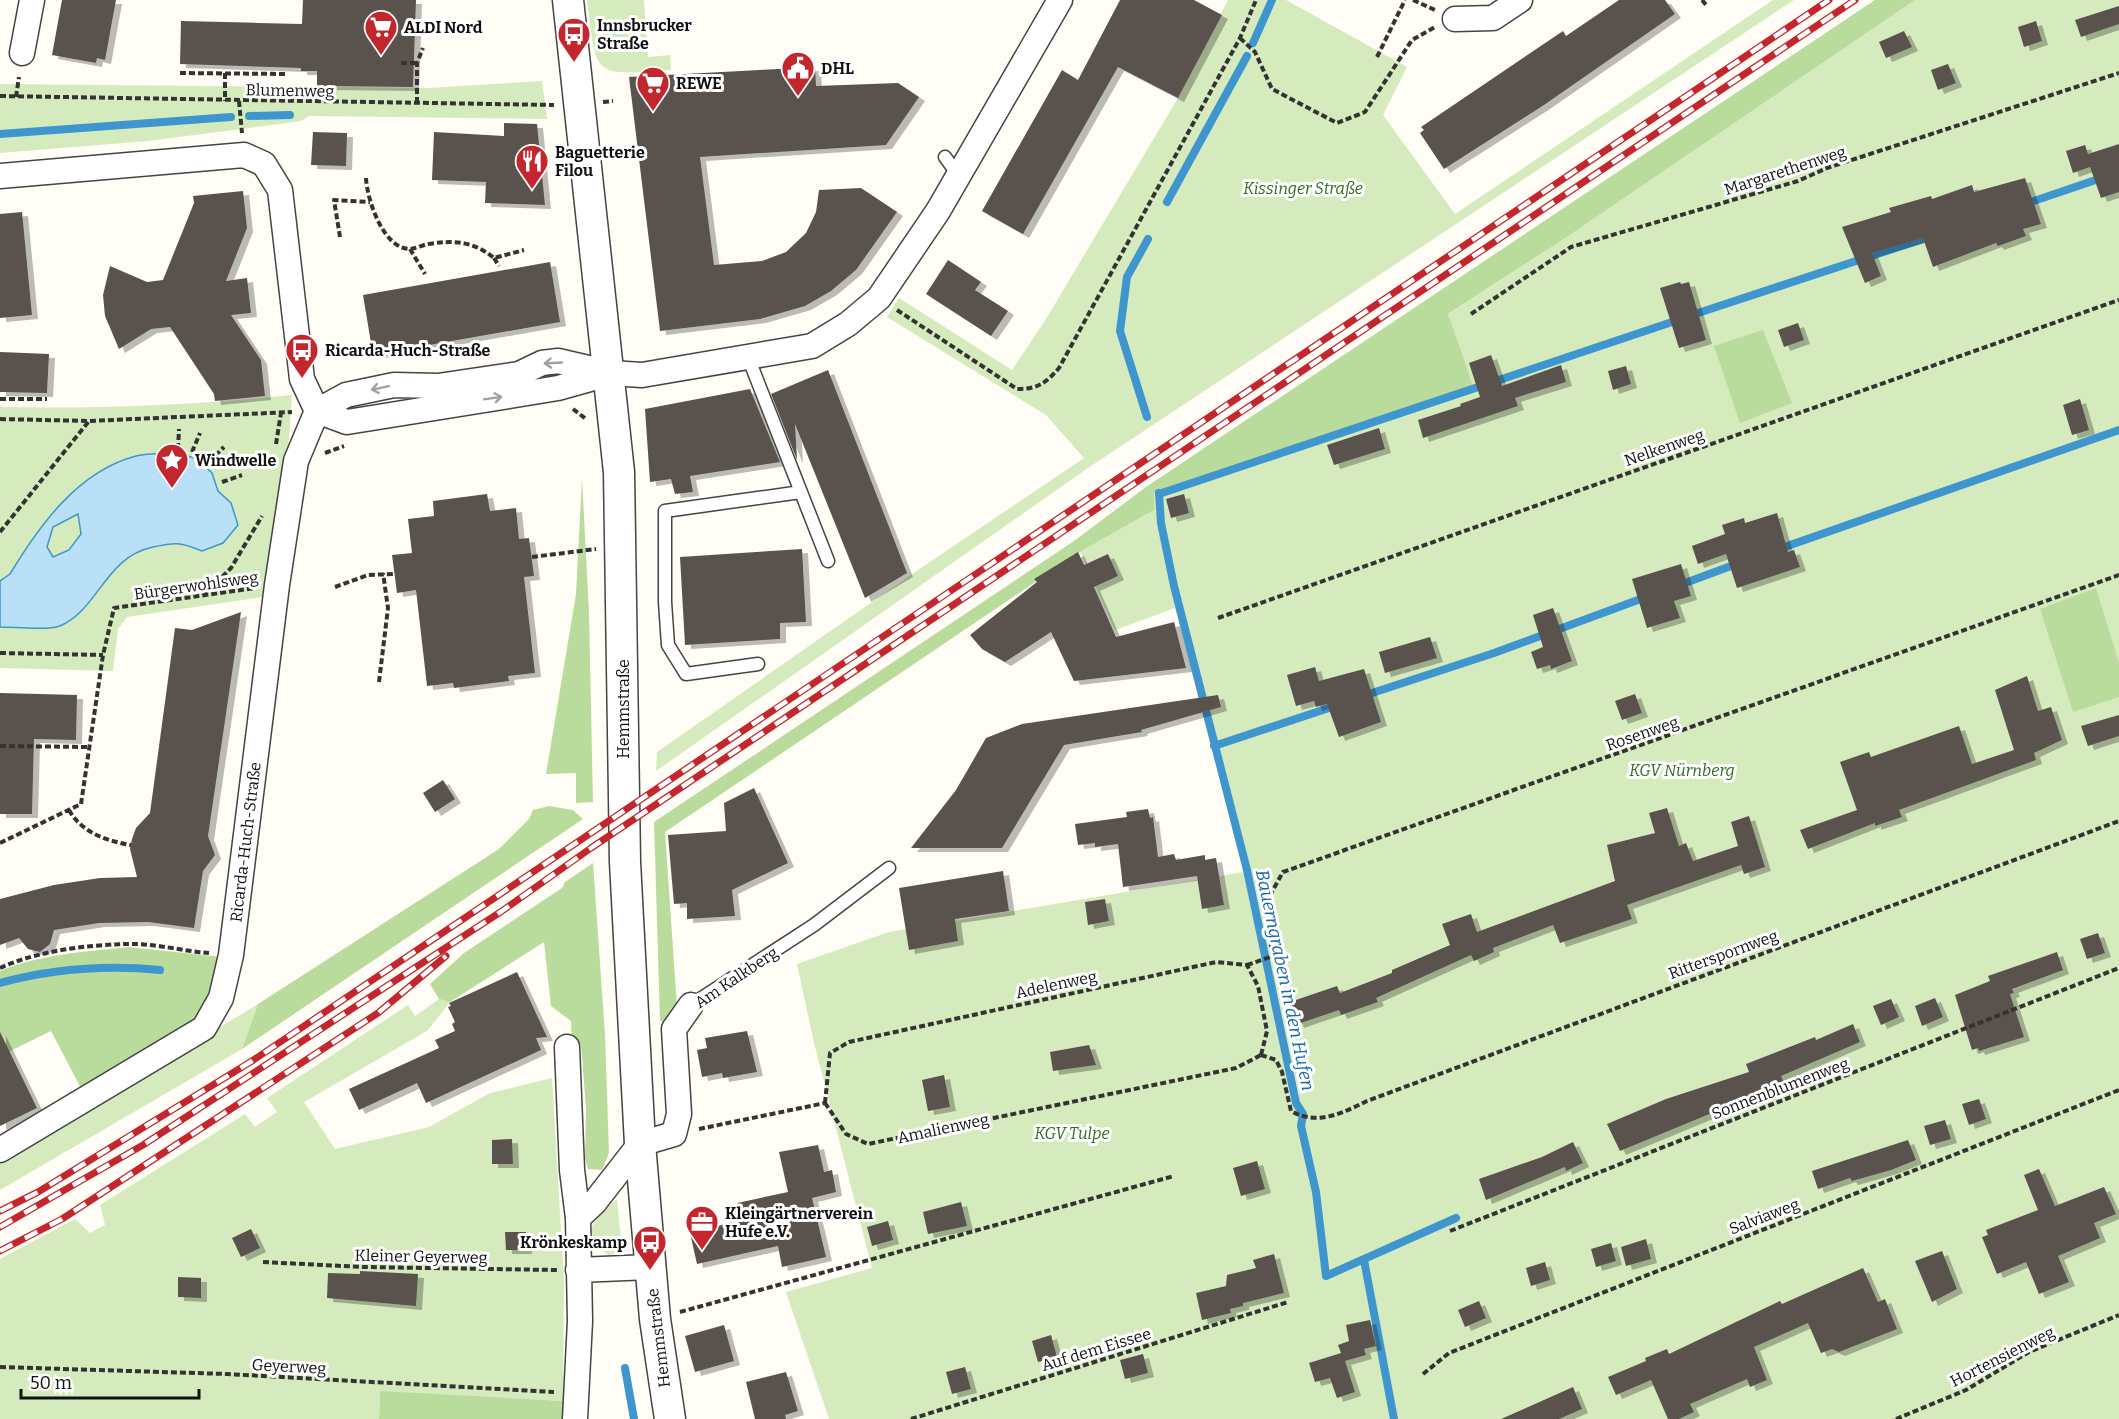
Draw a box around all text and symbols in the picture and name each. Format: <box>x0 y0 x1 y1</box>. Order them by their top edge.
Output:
supermarket icon: ALDI Nord <box>363 9 399 56</box>
bus stop icon: Innsbrucker Straße <box>556 16 592 63</box>
place label: Innsbrucker Straße <box>597 16 692 53</box>
place label: ALDI Nord <box>404 18 483 37</box>
public building icon: DHL <box>780 50 816 97</box>
place label: DHL <box>821 59 854 78</box>
supermarket icon: REWE <box>635 65 671 112</box>
place label: REWE <box>676 74 722 93</box>
street label: Blumenweg <box>246 80 334 101</box>
street label: Margarethenweg <box>1722 142 1848 199</box>
restaurant icon: Baguetterie Filou <box>514 143 550 190</box>
place label: Baguetterie Filou <box>555 143 645 180</box>
park label: Kissinger Straße <box>1243 179 1363 198</box>
bus stop icon: Ricarda-Huch-Straße <box>284 332 320 379</box>
place label: Ricarda-Huch-Straße <box>325 341 491 360</box>
one-way arrow <box>544 357 563 368</box>
one-way arrow <box>371 383 390 394</box>
one-way arrow <box>483 393 503 404</box>
street label: Nelkenweg <box>1622 425 1707 470</box>
place icon: Windwelle <box>154 442 190 489</box>
place label: Windwelle <box>195 451 276 470</box>
street label: Bürgerwohlsweg <box>133 567 259 604</box>
street label: Hemmstraße <box>614 659 633 759</box>
street label: Rosenweg <box>1603 712 1681 755</box>
street label: Ricarda-Huch-Straße <box>226 761 265 923</box>
park label: KGV Nürnberg <box>1629 761 1735 780</box>
water label: Bauerngraben in den Hufen <box>1251 867 1319 1093</box>
street label: Ritterspornweg <box>1666 926 1781 983</box>
street label: Am Kalkberg <box>691 943 781 1012</box>
street label: Adelenweg <box>1014 967 1099 1002</box>
street label: Sonnenblumenweg <box>1709 1054 1852 1123</box>
street label: Amalienweg <box>896 1110 991 1147</box>
park label: KGV Tulpe <box>1034 1124 1110 1143</box>
street label: Salviaweg <box>1726 1194 1802 1239</box>
office icon: Kleingärtnerverein Hufe e.V. <box>684 1204 720 1251</box>
place label: Kleingärtnerverein Hufe e.V. <box>725 1204 874 1241</box>
bus stop icon: Krönkeskamp <box>632 1224 668 1271</box>
place label: Krönkeskamp <box>520 1233 627 1252</box>
street label: Kleiner Geyerweg <box>354 1246 488 1267</box>
street label: Hemmstraße <box>643 1287 674 1388</box>
street label: Hortensienweg <box>1947 1322 2058 1391</box>
street label: Auf dem Eissee <box>1039 1324 1153 1375</box>
street label: Geyerweg <box>251 1355 327 1378</box>
scale bar <box>21 1362 200 1400</box>
text: 50 m <box>30 1372 72 1394</box>

